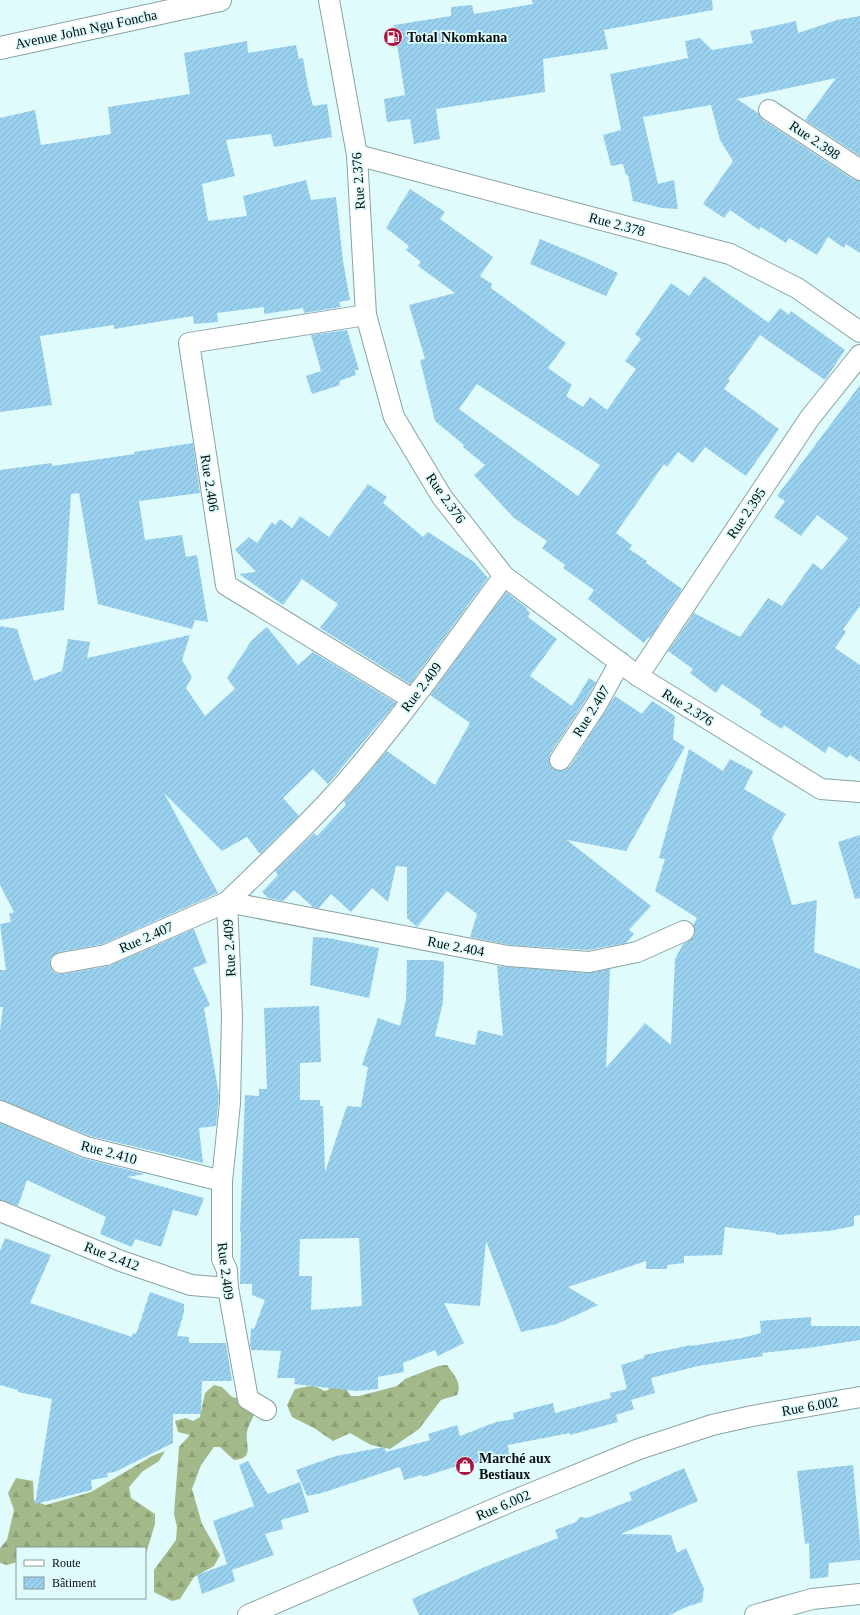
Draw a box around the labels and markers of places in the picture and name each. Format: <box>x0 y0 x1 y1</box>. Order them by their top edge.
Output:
fuel station icon: Total Nkomkana <box>382 26 404 48</box>
place label: Total Nkomkana <box>407 30 507 45</box>
place label: Marché aux Bestiaux <box>479 1451 551 1482</box>
shop icon: Marché aux Bestiaux <box>454 1455 476 1477</box>

